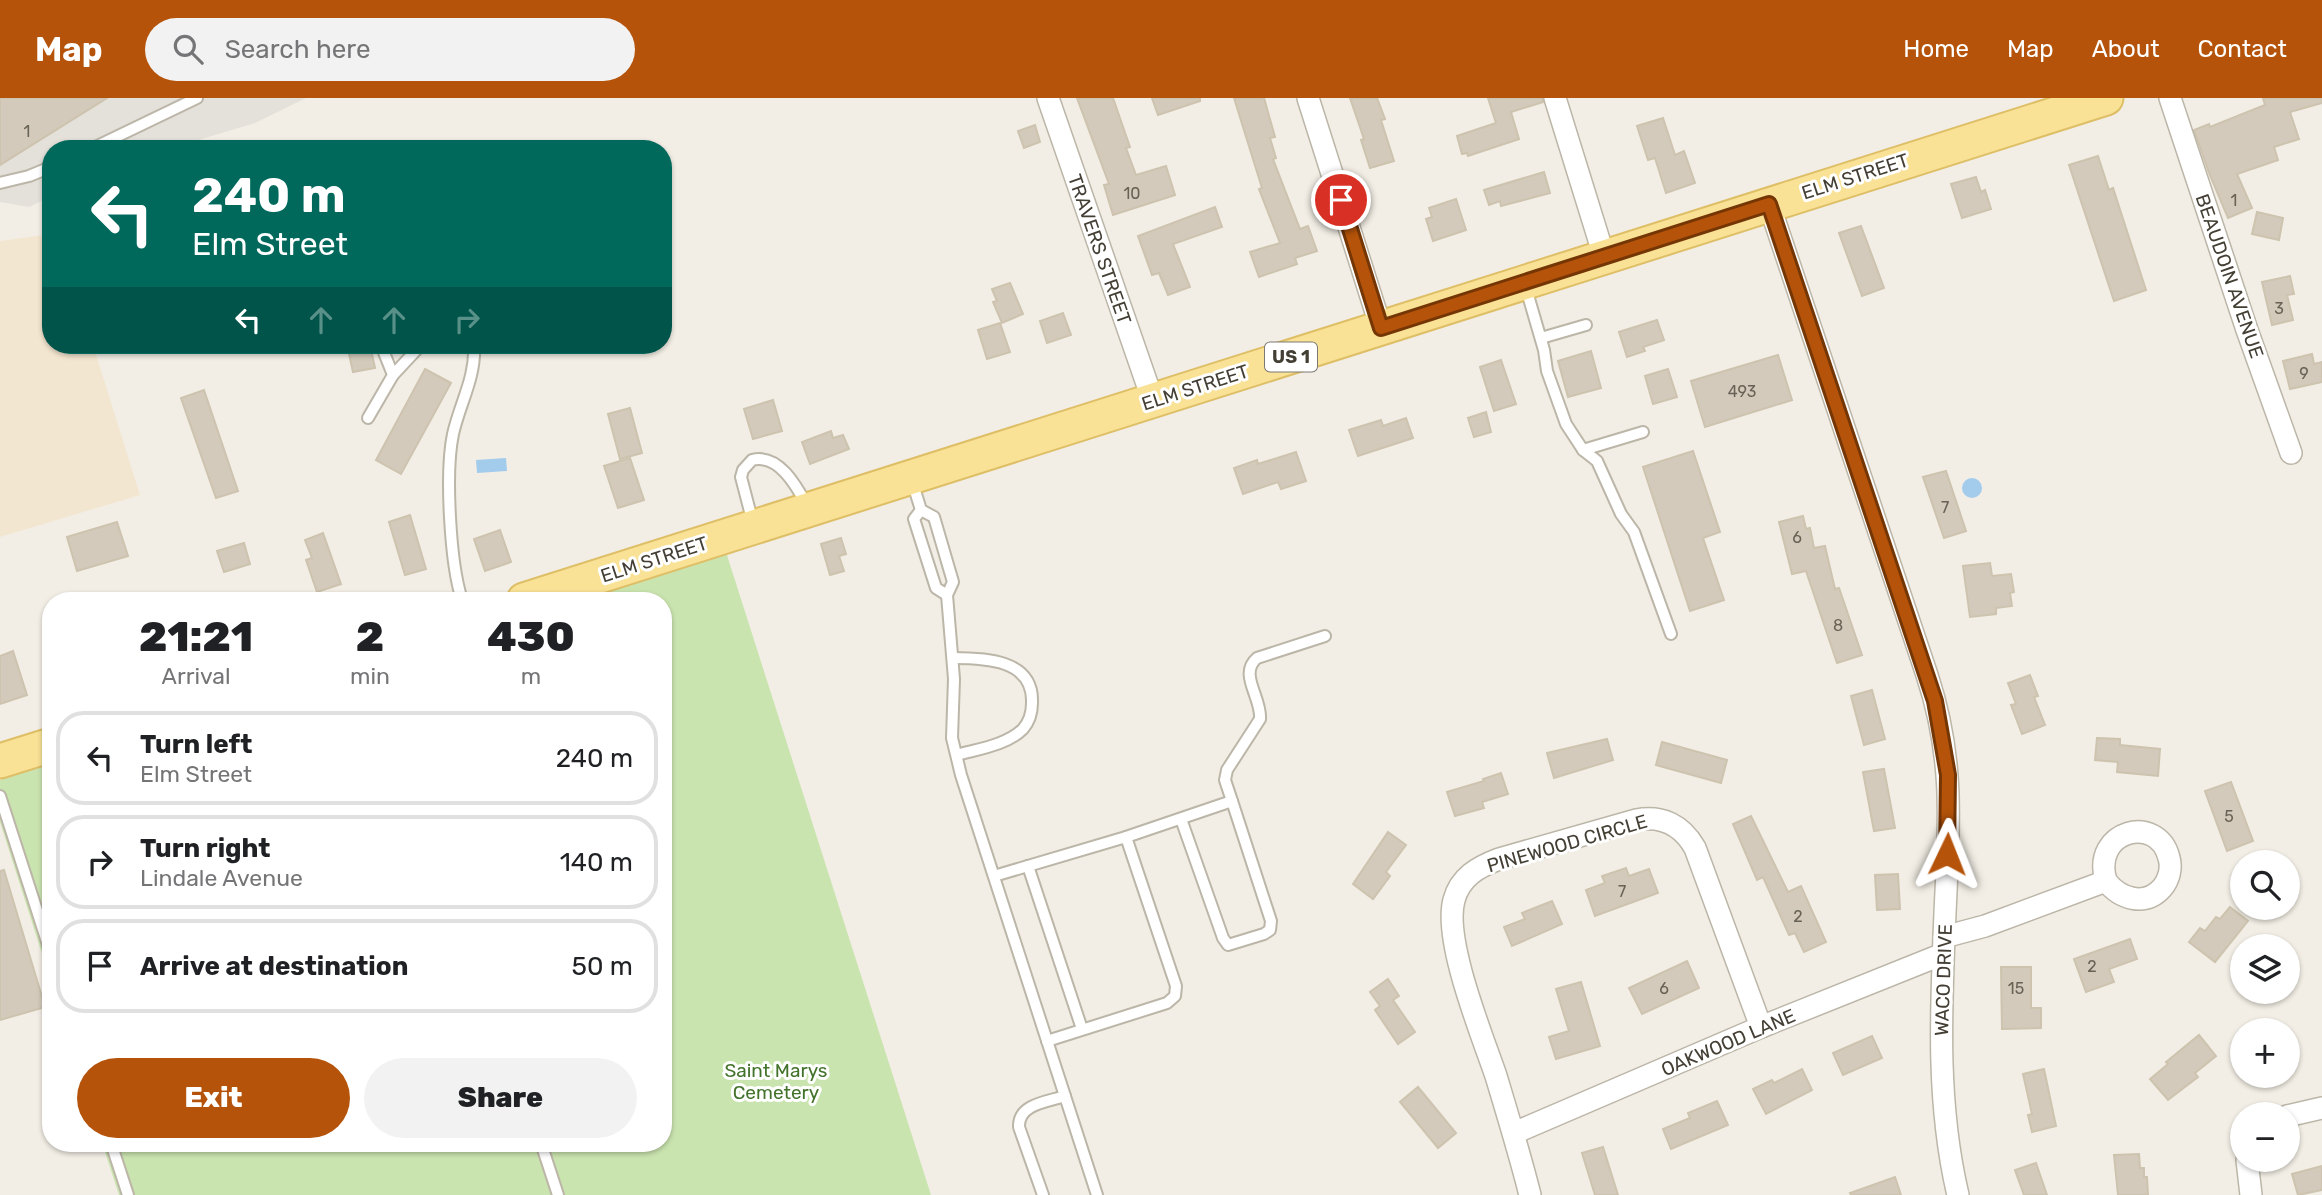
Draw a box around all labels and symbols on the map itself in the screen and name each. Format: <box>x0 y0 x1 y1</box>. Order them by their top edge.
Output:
house number: 1 <box>24 122 30 141</box>
street label: ELM STREET <box>1799 148 1912 205</box>
pin <box>1311 170 1371 230</box>
street label: TRAVERS STREET <box>1063 171 1136 327</box>
house number: 10 <box>1123 184 1141 203</box>
street label: BEAUDOIN AVENUE <box>2191 191 2268 361</box>
house number: 1 <box>2231 191 2237 210</box>
house number: 3 <box>2274 299 2284 318</box>
road number: US 1 <box>1265 342 1317 372</box>
street label: ELM STREET <box>1139 359 1252 416</box>
house number: 9 <box>2299 364 2309 383</box>
house number: 493 <box>1728 382 1756 401</box>
house number: 7 <box>1941 498 1949 517</box>
house number: 6 <box>1792 528 1802 547</box>
street label: ELM STREET <box>598 531 711 588</box>
house number: 8 <box>1833 616 1843 635</box>
house number: 5 <box>2224 807 2234 826</box>
street label: PINEWOOD CIRCLE <box>1484 810 1650 877</box>
position arrow <box>1910 817 1984 891</box>
house number: 7 <box>1618 882 1626 901</box>
house number: 2 <box>1793 907 1803 926</box>
street label: WACO DRIVE <box>1930 924 1957 1036</box>
house number: 2 <box>2087 957 2097 976</box>
house number: 6 <box>1659 979 1669 998</box>
house number: 15 <box>2008 979 2024 998</box>
street label: OAKWOOD LANE <box>1658 1004 1799 1081</box>
park label: Saint Marys Cemetery <box>724 1059 828 1104</box>

